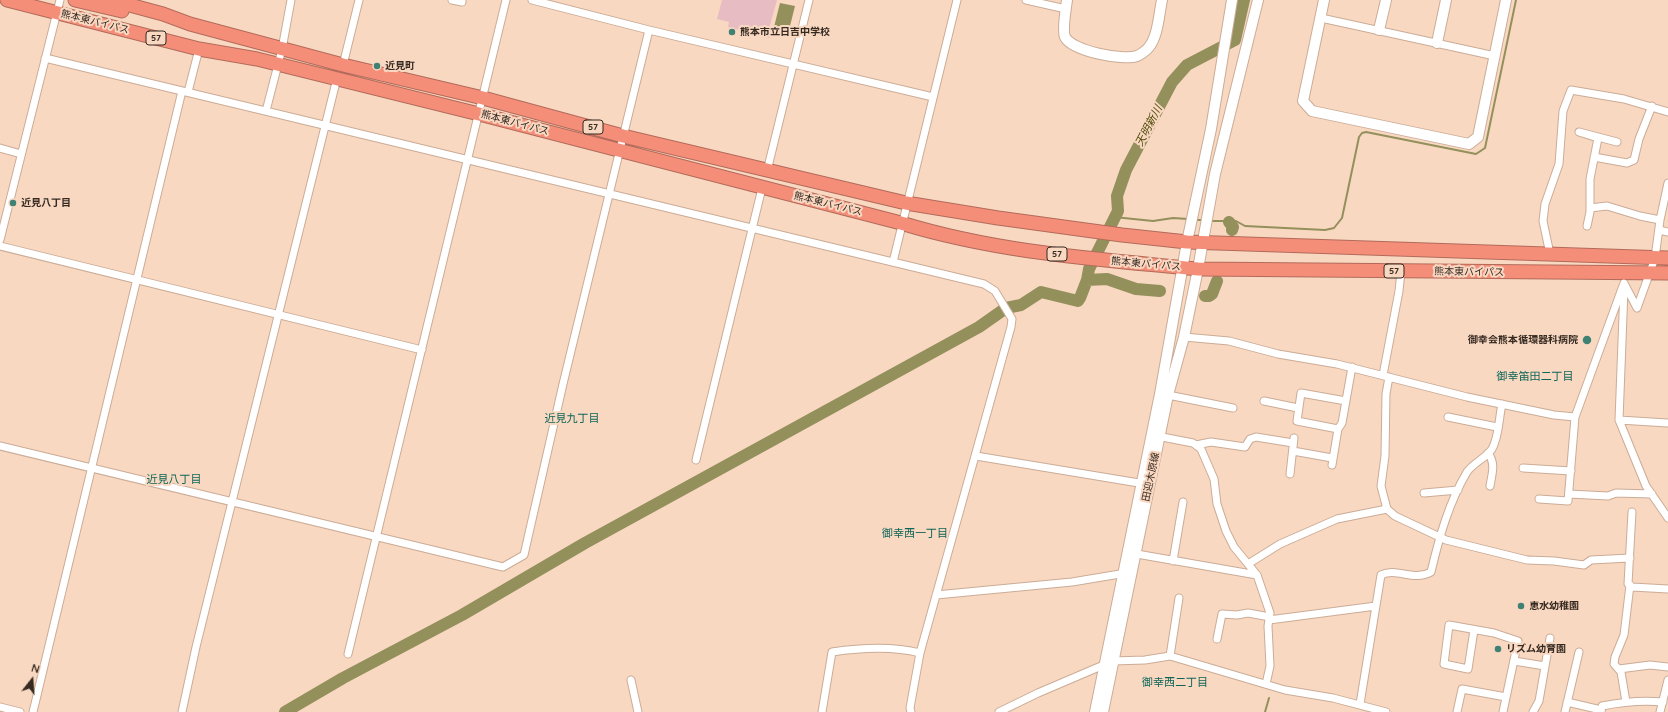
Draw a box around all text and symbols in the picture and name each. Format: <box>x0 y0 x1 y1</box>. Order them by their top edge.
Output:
street label: 熊本東バイパス <box>60 8 130 36</box>
place label: 熊本市立日吉中学校 <box>740 26 830 38</box>
marker: 熊本市立日吉中学校 <box>727 27 737 37</box>
road number: 57 <box>146 31 166 45</box>
place label: 近見町 <box>385 60 415 72</box>
marker: 近見町 <box>372 61 382 71</box>
water label: 天明新川 <box>1133 103 1165 149</box>
street label: 熊本東バイパス <box>480 108 550 138</box>
road number: 57 <box>583 120 603 134</box>
street label: 熊本東バイパス <box>793 190 863 218</box>
place label: 近見八丁目 <box>21 197 71 209</box>
marker: 近見八丁目 <box>8 198 18 208</box>
road number: 57 <box>1047 247 1067 261</box>
street label: 熊本東バイパス <box>1111 255 1181 273</box>
road number: 57 <box>1384 264 1404 278</box>
street label: 熊本東バイパス <box>1434 265 1504 279</box>
place label: 御幸会熊本循環器科病院 <box>1468 334 1578 346</box>
marker: 御幸会熊本循環器科病院 <box>1581 334 1593 346</box>
district label: 御幸笛田二丁目 <box>1497 370 1573 384</box>
district label: 近見九丁目 <box>545 412 599 426</box>
street label: 田迎木原線 <box>1140 451 1162 503</box>
district label: 近見八丁目 <box>147 473 201 487</box>
district label: 御幸西一丁目 <box>882 527 948 541</box>
place label: 恵水幼稚園 <box>1529 600 1579 612</box>
marker: 恵水幼稚園 <box>1516 601 1526 611</box>
place label: リズム幼育園 <box>1506 643 1566 655</box>
marker: リズム幼育園 <box>1493 644 1503 654</box>
north arrow <box>12 660 52 700</box>
text: N <box>30 661 41 676</box>
district label: 御幸西二丁目 <box>1142 676 1208 690</box>

